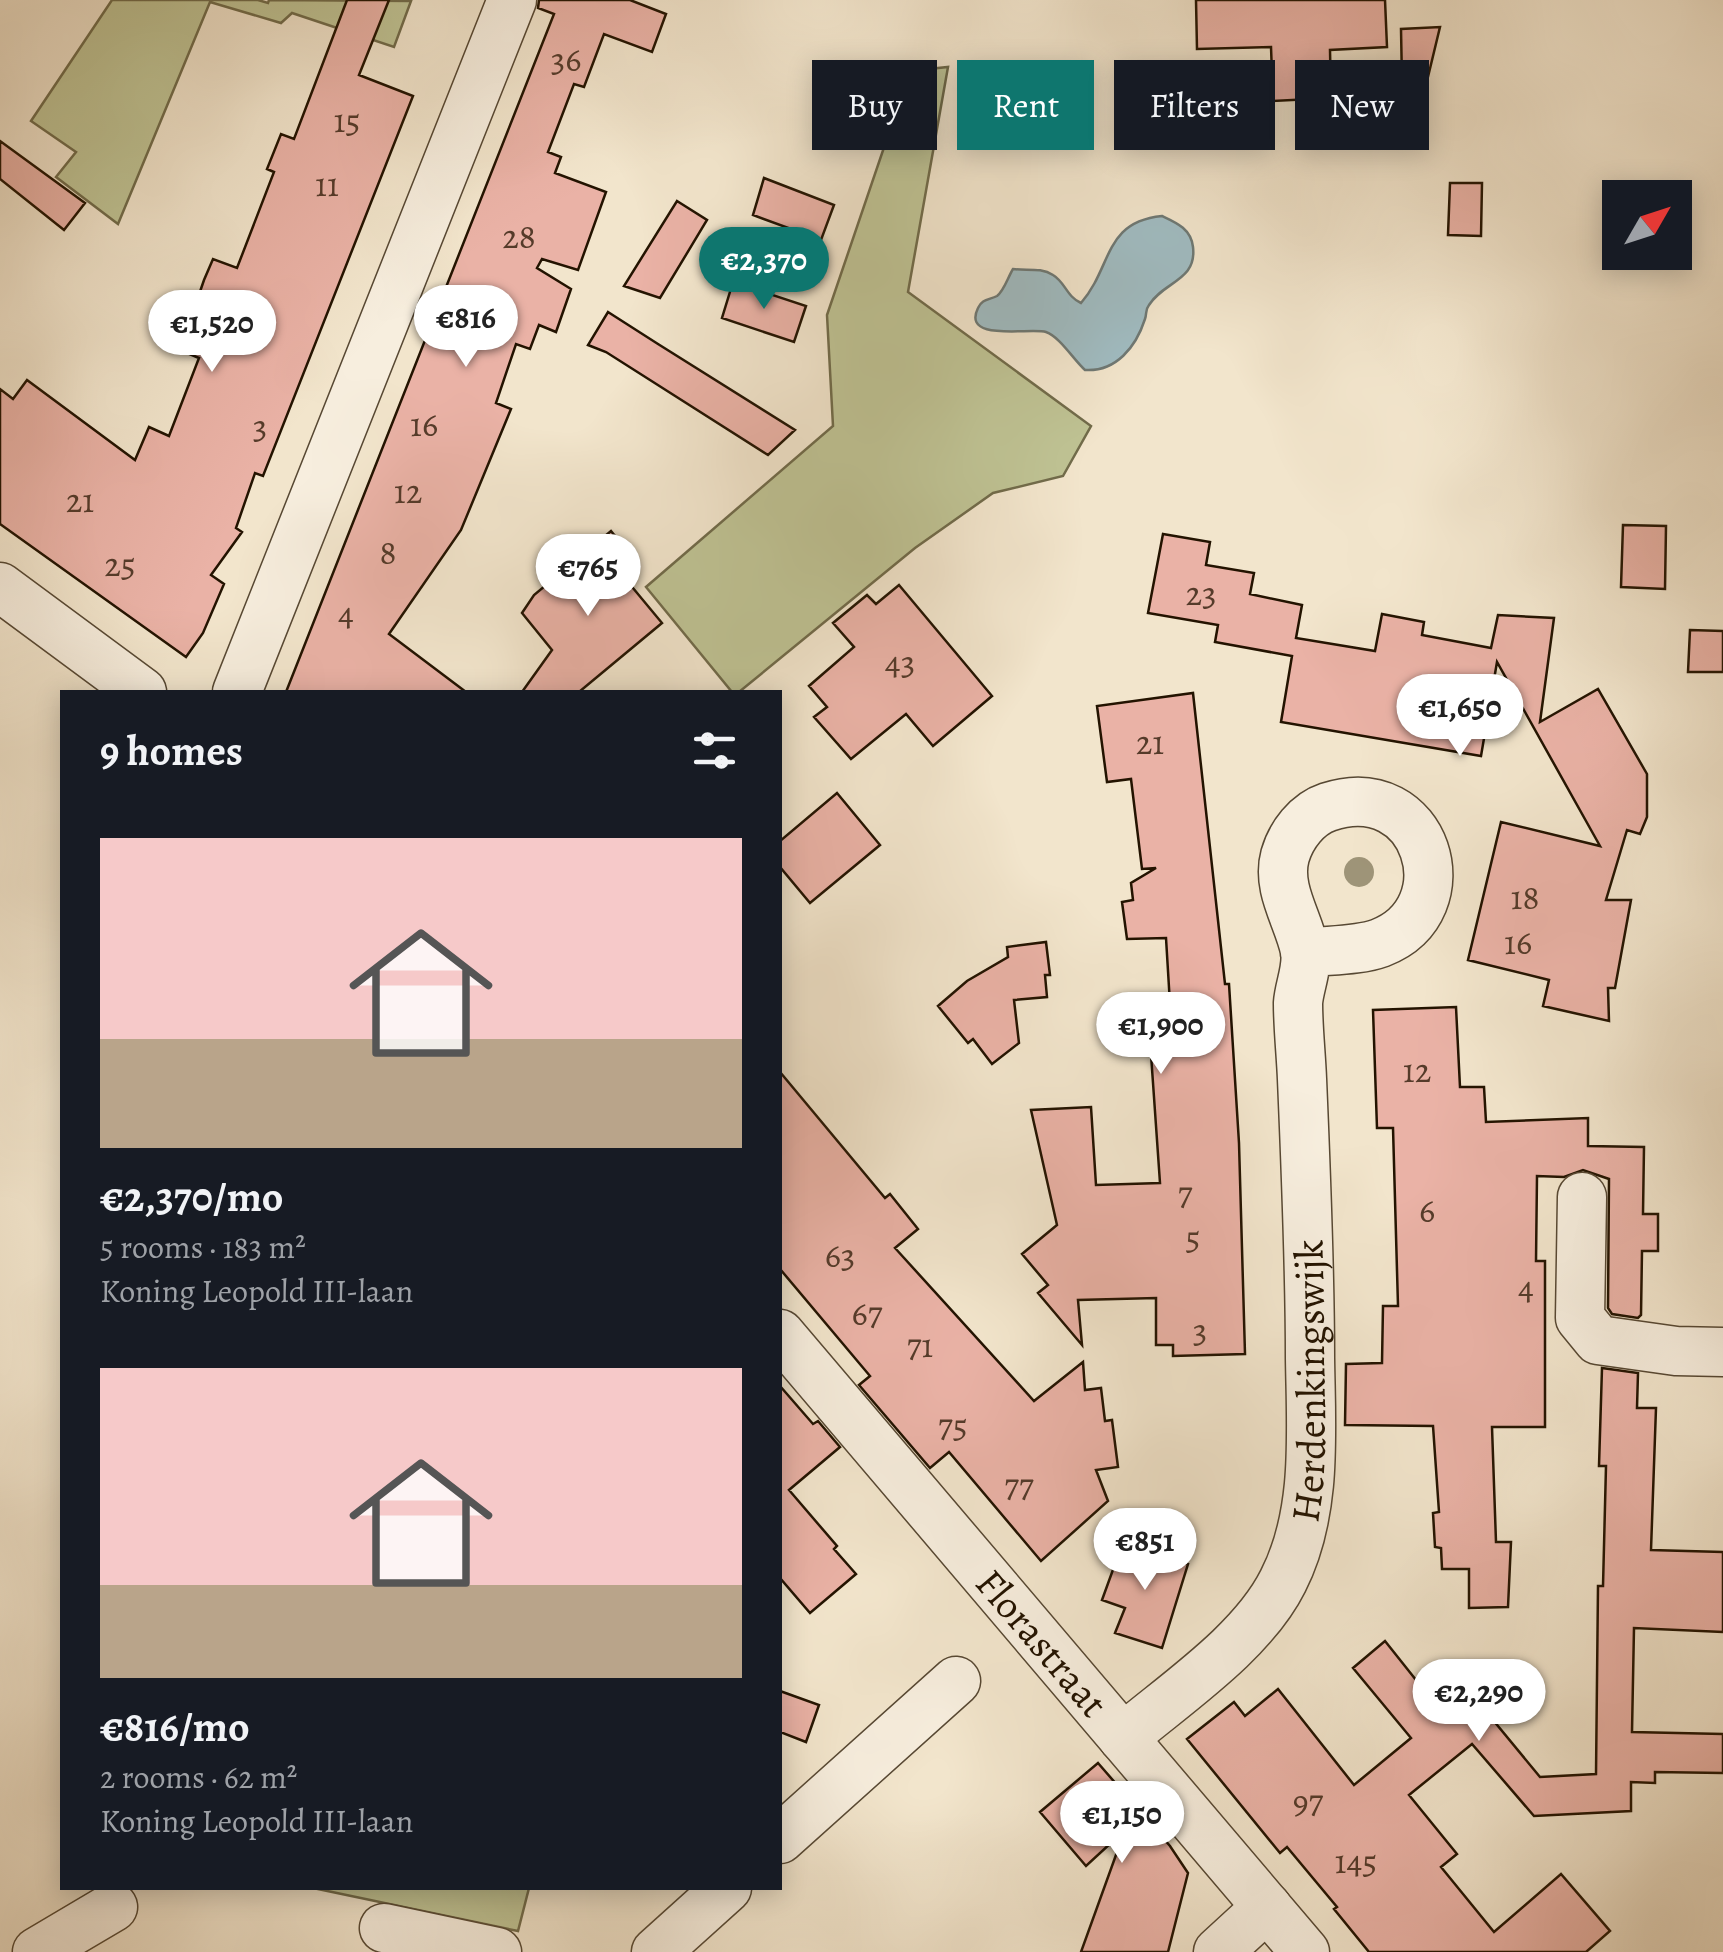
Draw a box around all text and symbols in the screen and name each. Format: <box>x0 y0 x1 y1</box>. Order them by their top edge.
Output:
house number: 36 <box>551 35 581 83</box>
chip: Buy <box>812 60 937 150</box>
chip: Rent <box>957 60 1094 150</box>
chip: Filters <box>1114 60 1275 150</box>
chip: New <box>1295 60 1429 150</box>
house number: 15 <box>333 96 361 144</box>
house number: 11 <box>315 160 339 208</box>
north arrow <box>1602 180 1692 270</box>
map controls <box>1602 180 1692 270</box>
house number: 28 <box>502 212 536 260</box>
pin: €2,370 <box>683 227 845 312</box>
text: €2,370 <box>721 237 807 281</box>
pin: €816 <box>407 285 525 370</box>
pin: €1,520 <box>131 290 293 375</box>
text: €816 <box>436 295 496 339</box>
text: €1,520 <box>170 300 254 344</box>
house number: 16 <box>410 400 438 448</box>
house number: 3 <box>253 402 267 450</box>
house number: 12 <box>394 467 422 515</box>
house number: 21 <box>66 476 94 524</box>
house number: 8 <box>380 528 396 576</box>
pin: €765 <box>529 534 647 619</box>
house number: 25 <box>104 540 136 588</box>
text: €765 <box>558 544 618 588</box>
house number: 23 <box>1185 569 1217 617</box>
house number: 4 <box>338 589 354 637</box>
house number: 43 <box>885 638 915 686</box>
pin: €1,650 <box>1379 674 1541 759</box>
text: €1,650 <box>1418 684 1502 728</box>
house number: 21 <box>1136 718 1164 766</box>
text: 9 homes <box>100 722 243 779</box>
icon: filters <box>687 723 742 778</box>
house number: 18 <box>1511 873 1539 921</box>
icon: home <box>331 903 511 1083</box>
house number: 16 <box>1504 918 1532 966</box>
pin: €1,900 <box>1080 992 1242 1077</box>
text: €1,900 <box>1118 1002 1204 1046</box>
house number: 12 <box>1403 1046 1431 1094</box>
text: €2,370/mo <box>100 1168 284 1225</box>
house number: 7 <box>1178 1169 1193 1217</box>
house number: 6 <box>1419 1186 1435 1234</box>
house number: 5 <box>1185 1213 1201 1261</box>
text: 5 rooms · 183 m² <box>100 1225 306 1269</box>
house number: 63 <box>825 1231 855 1279</box>
street label: Herdenkingswijk <box>1277 1239 1339 1526</box>
house number: 4 <box>1518 1263 1534 1311</box>
text: Koning Leopold III-laan <box>100 1269 413 1313</box>
house number: 67 <box>852 1289 883 1337</box>
house number: 3 <box>1193 1306 1207 1354</box>
house number: 71 <box>907 1321 933 1369</box>
house number: 75 <box>938 1401 968 1449</box>
icon: home <box>331 1433 511 1613</box>
house number: 77 <box>1004 1461 1034 1509</box>
pin: €851 <box>1086 1508 1204 1593</box>
text: €851 <box>1116 1518 1174 1562</box>
street label: Florastraat <box>963 1557 1121 1729</box>
pin: €2,290 <box>1398 1659 1560 1744</box>
text: €2,290 <box>1435 1669 1523 1713</box>
text: €816/mo <box>100 1698 250 1755</box>
text: 2 rooms · 62 m² <box>100 1755 297 1799</box>
house number: 97 <box>1293 1777 1324 1825</box>
pin: €1,150 <box>1041 1781 1203 1866</box>
text: €1,150 <box>1082 1791 1162 1835</box>
text: Koning Leopold III-laan <box>100 1799 413 1843</box>
house number: 145 <box>1335 1837 1377 1885</box>

